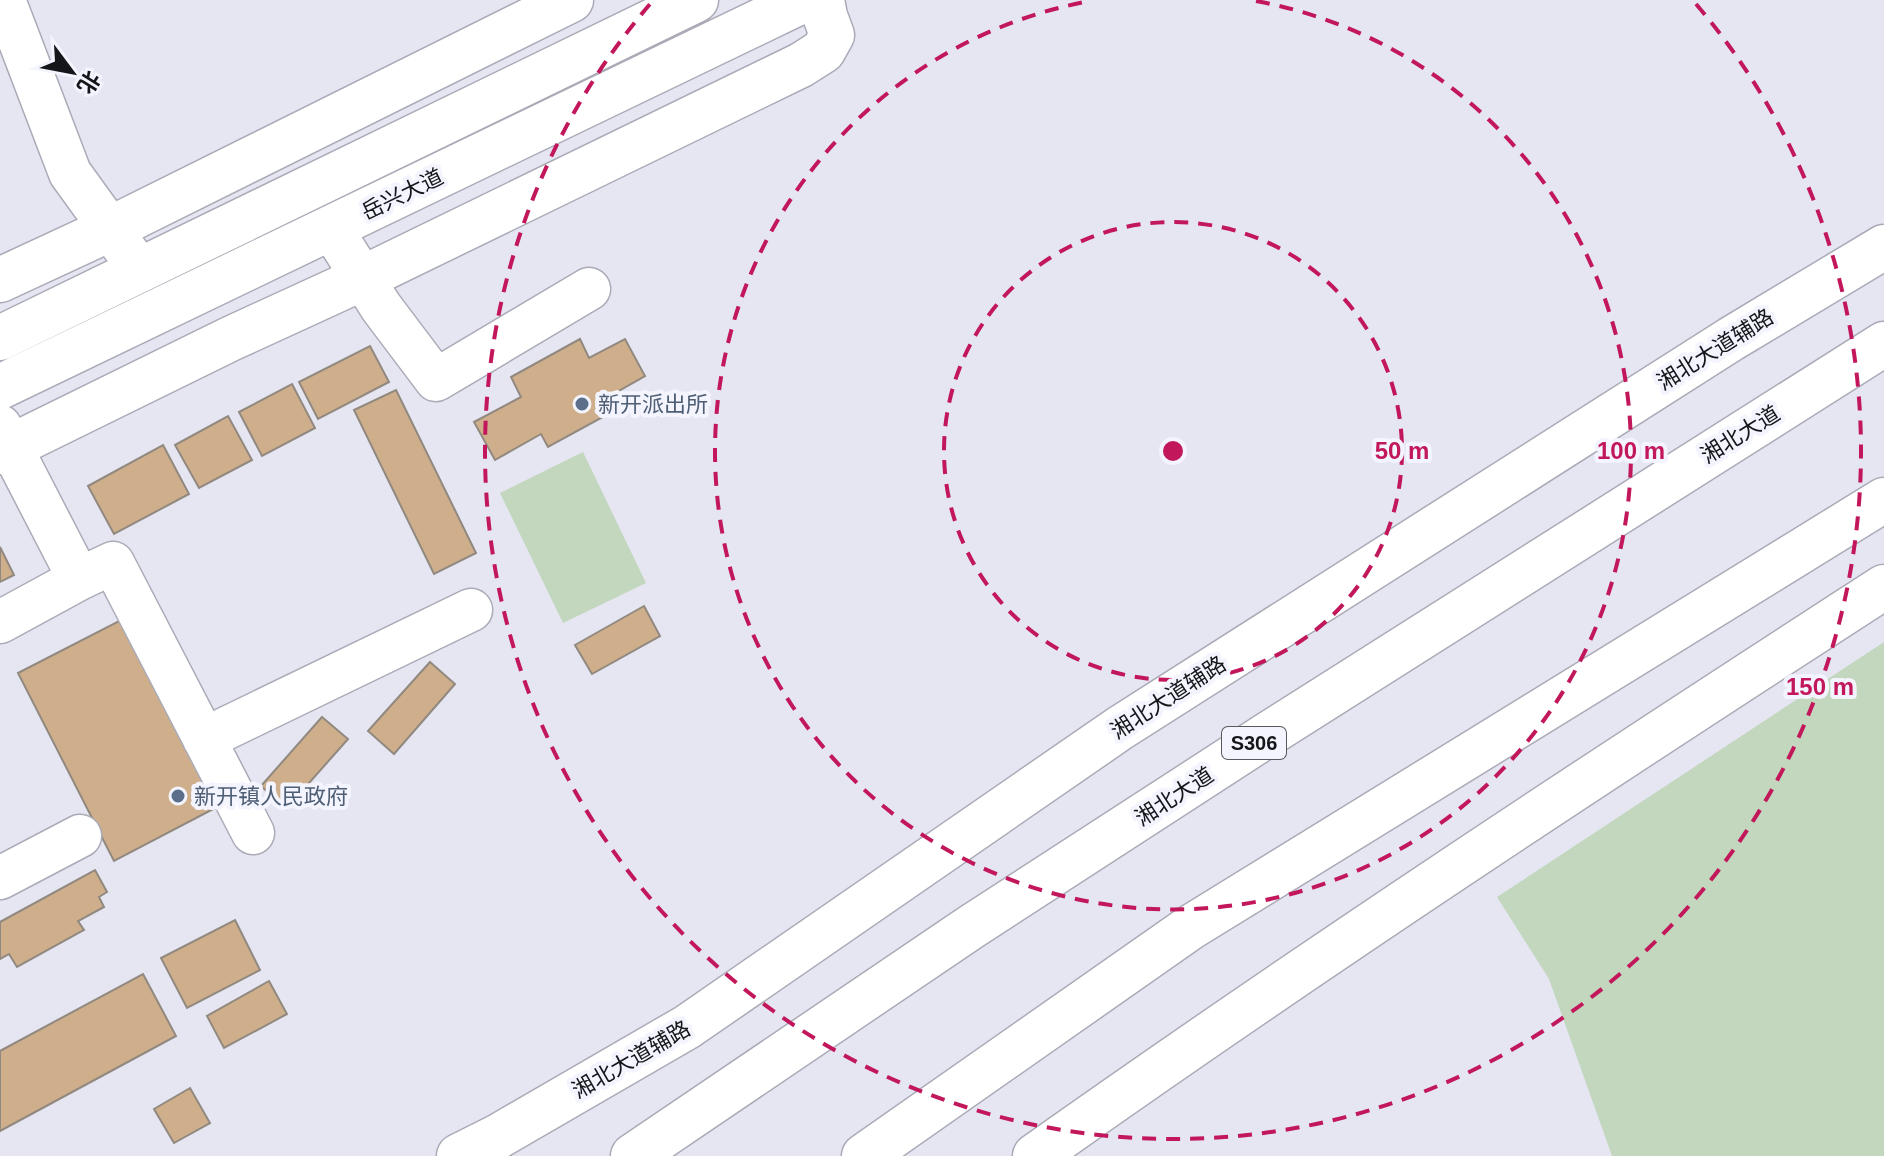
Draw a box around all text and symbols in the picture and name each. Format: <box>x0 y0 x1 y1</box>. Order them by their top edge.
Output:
north arrow <box>32 32 112 112</box>
text: 北 <box>72 66 105 98</box>
street label: 岳兴大道 <box>357 164 447 225</box>
street label: 湘北大道辅路 <box>1653 304 1778 395</box>
place label: 新开派出所 <box>598 392 708 417</box>
marker: 新开派出所 <box>573 395 591 413</box>
street label: 湘北大道 <box>1696 401 1784 468</box>
centre of rings <box>1159 437 1187 465</box>
text: 50 m <box>1375 437 1429 464</box>
text: 100 m <box>1597 437 1665 464</box>
street label: 湘北大道辅路 <box>1106 651 1230 744</box>
text: 150 m <box>1786 673 1854 700</box>
road number: S306 <box>1222 727 1286 759</box>
street label: 湘北大道 <box>1131 762 1218 831</box>
place label: 新开镇人民政府 <box>194 784 348 809</box>
marker: 新开镇人民政府 <box>169 787 187 805</box>
street label: 湘北大道辅路 <box>568 1016 695 1103</box>

